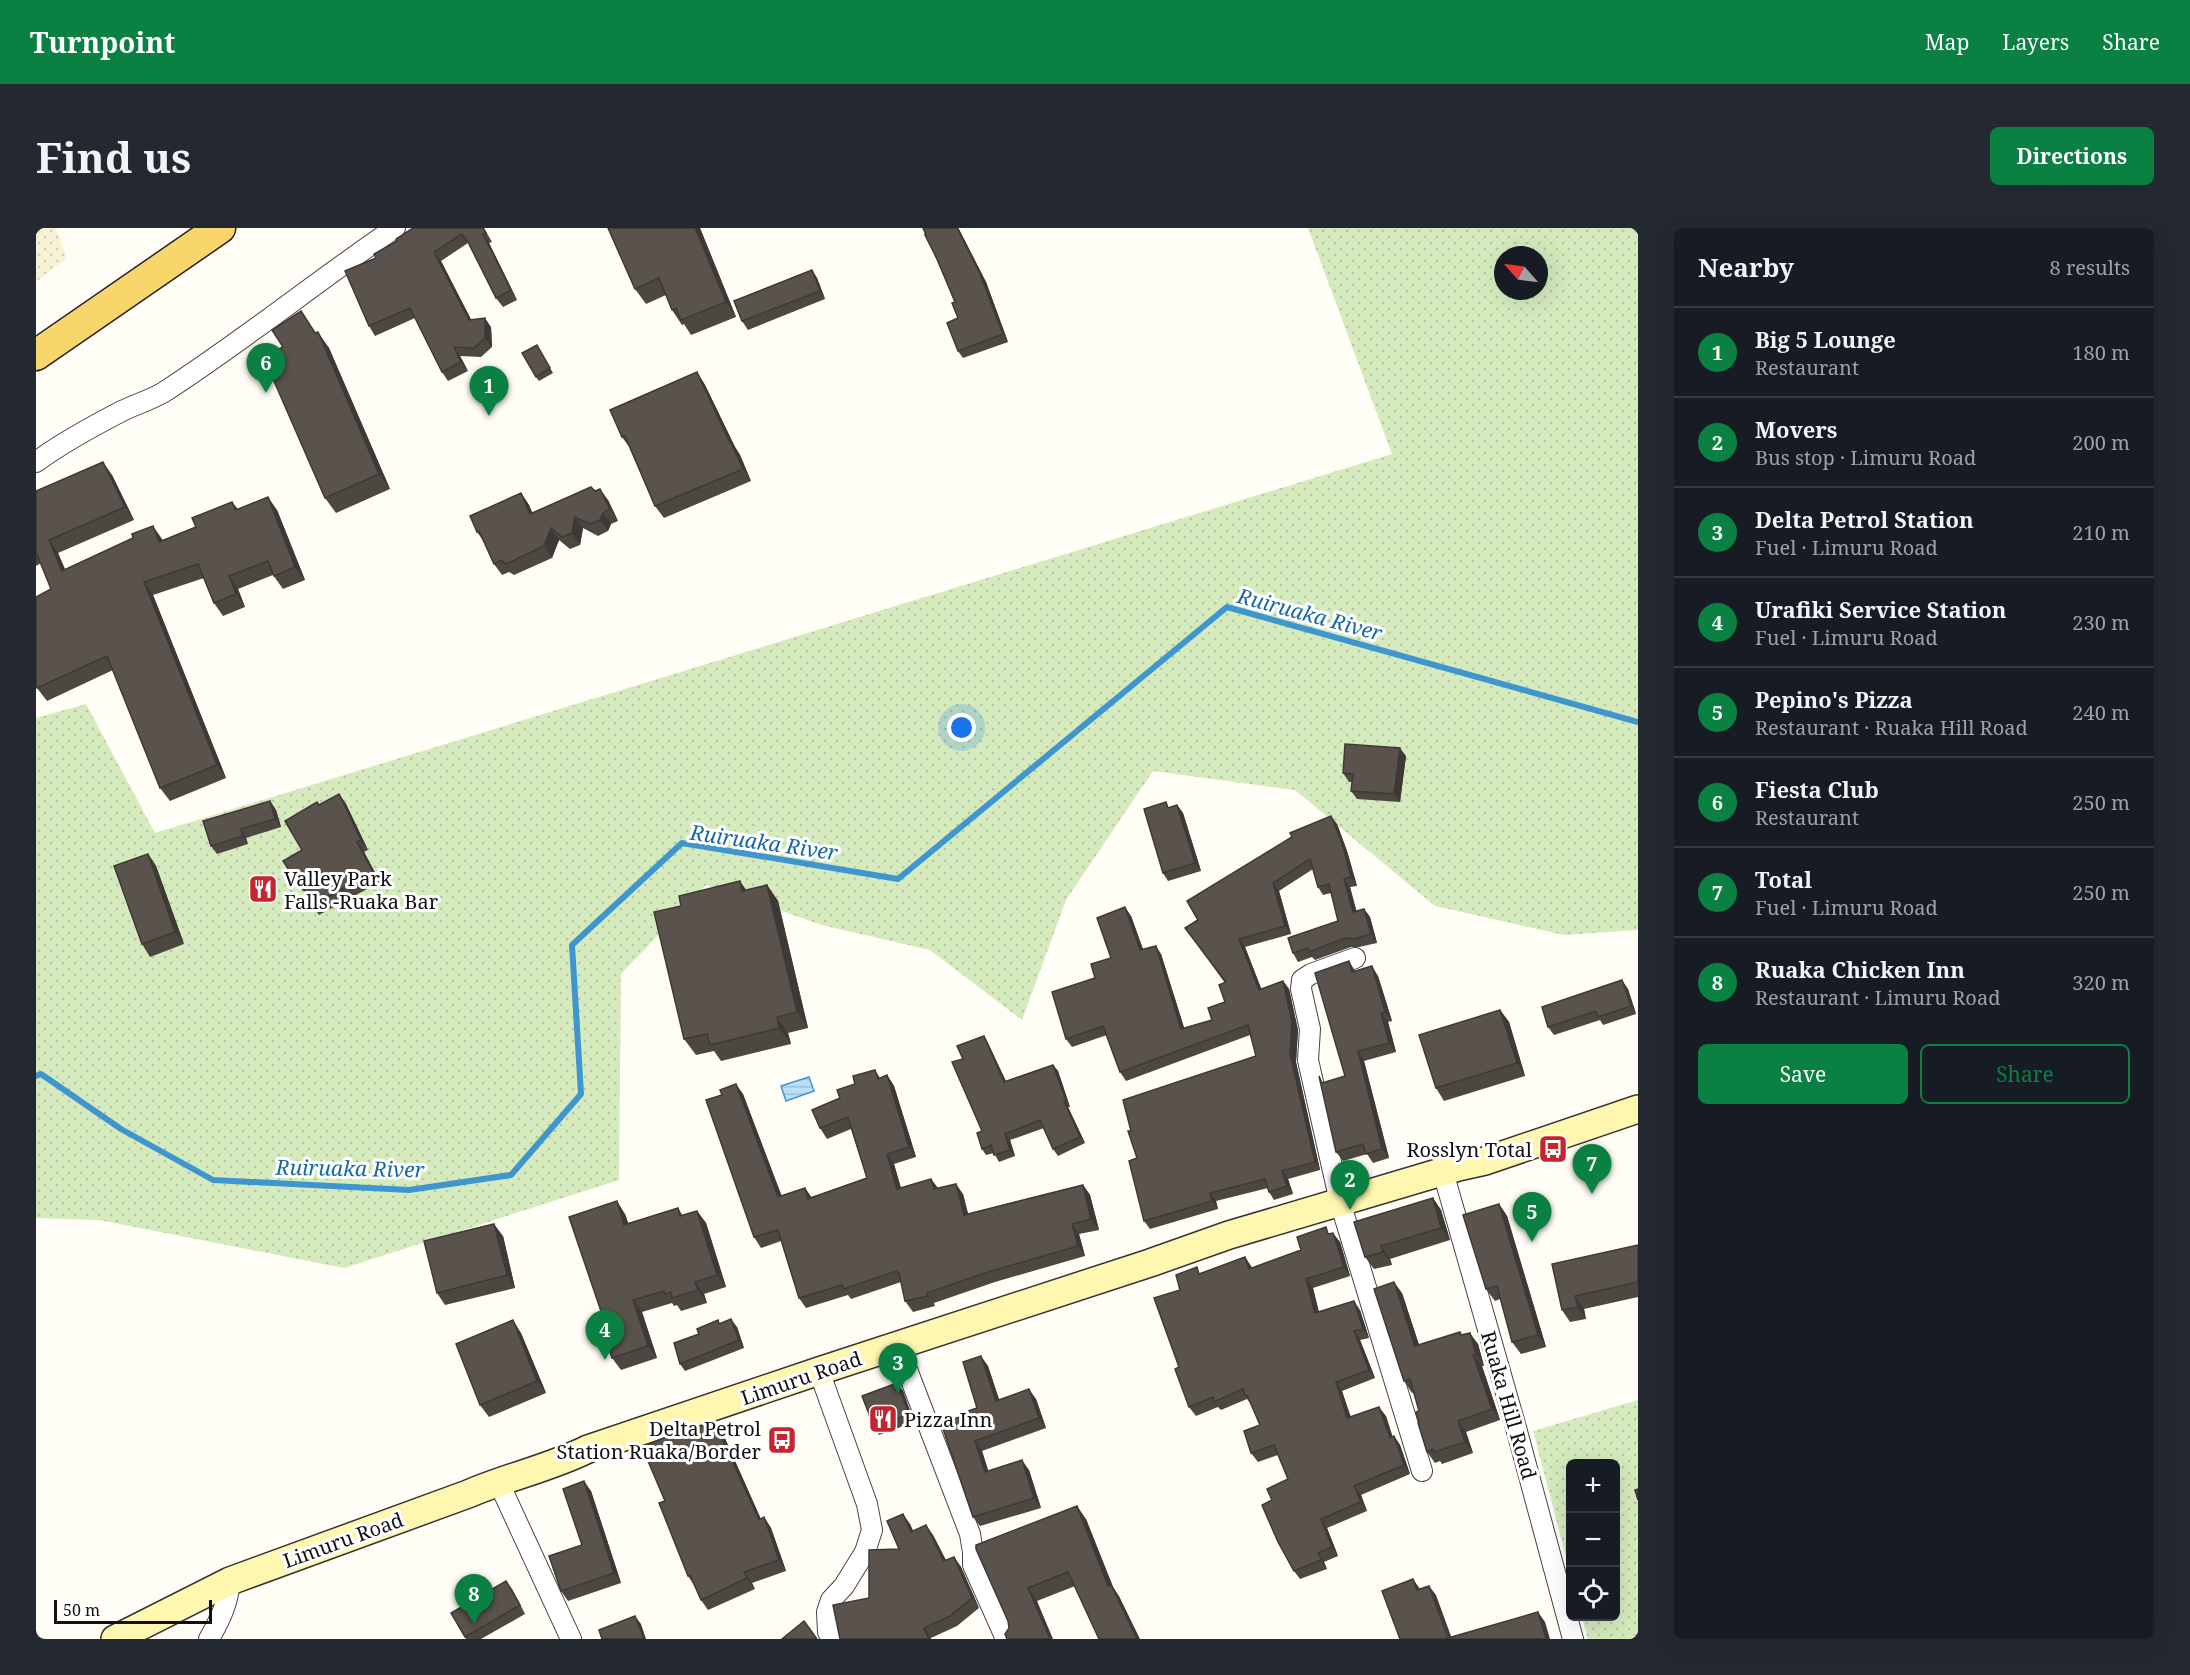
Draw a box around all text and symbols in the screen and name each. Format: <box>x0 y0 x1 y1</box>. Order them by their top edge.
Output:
text: Turnpoint <box>30 23 175 61</box>
text: Map <box>1925 28 1969 56</box>
text: Layers <box>2002 28 2069 56</box>
text: Share <box>2102 28 2160 56</box>
button: Directions <box>1990 127 2154 185</box>
text: Find us <box>36 128 191 185</box>
north arrow <box>1494 246 1548 300</box>
text: Nearby <box>1698 249 1794 285</box>
text: 8 results <box>2050 254 2130 281</box>
text: Big 5 Lounge <box>1755 324 1896 354</box>
text: 1 <box>1712 339 1723 366</box>
text: 180 m <box>2072 339 2130 366</box>
pin: 6 <box>246 344 286 393</box>
text: Restaurant <box>1755 354 1859 381</box>
pin: 1 <box>470 366 508 416</box>
text: Movers <box>1755 414 1837 444</box>
text: 2 <box>1712 429 1723 456</box>
text: 200 m <box>2072 429 2130 456</box>
text: Bus stop · Limuru Road <box>1755 444 1976 471</box>
text: Delta Petrol Station <box>1755 504 1974 534</box>
text: 3 <box>1712 519 1723 546</box>
text: 210 m <box>2072 519 2130 546</box>
text: Fuel · Limuru Road <box>1755 534 1938 561</box>
water label: Ruiruaka River <box>1234 581 1386 647</box>
text: Urafiki Service Station <box>1755 594 2006 624</box>
text: 4 <box>1712 609 1723 636</box>
text: 230 m <box>2072 609 2130 636</box>
text: Fuel · Limuru Road <box>1755 624 1938 651</box>
text: Pepino's Pizza <box>1755 684 1913 714</box>
text: 5 <box>1712 699 1723 726</box>
text: 240 m <box>2072 699 2130 726</box>
your location <box>947 713 976 742</box>
text: Restaurant · Ruaka Hill Road <box>1755 714 2028 741</box>
text: Fiesta Club <box>1755 774 1879 804</box>
text: 6 <box>1712 789 1723 816</box>
text: 250 m <box>2072 789 2130 816</box>
text: Restaurant <box>1755 804 1859 831</box>
water label: Ruiruaka River <box>687 818 840 866</box>
text: Total <box>1755 864 1812 894</box>
place label: Valley Park Falls -Ruaka Bar <box>284 865 439 915</box>
restaurant icon: Valley Park Falls -Ruaka Bar <box>247 873 279 905</box>
text: 7 <box>1712 879 1723 906</box>
text: 250 m <box>2072 879 2130 906</box>
text: Fuel · Limuru Road <box>1755 894 1938 921</box>
text: Ruaka Chicken Inn <box>1755 954 1965 984</box>
text: 8 <box>1712 969 1723 996</box>
text: 320 m <box>2072 969 2130 996</box>
text: Restaurant · Limuru Road <box>1755 984 2000 1011</box>
button: Save <box>1698 1044 1908 1104</box>
button: Share <box>1920 1044 2130 1104</box>
bus stop icon: Rosslyn Total <box>1537 1133 1569 1165</box>
place label: Rosslyn Total <box>1406 1136 1532 1163</box>
pin: 7 <box>1572 1144 1612 1194</box>
water label: Ruiruaka River <box>274 1153 425 1183</box>
pin: 2 <box>1330 1160 1370 1210</box>
pin: 5 <box>1512 1192 1552 1242</box>
pin: 4 <box>586 1310 624 1360</box>
street label: Ruaka Hill Road <box>1475 1328 1543 1482</box>
pin: 3 <box>878 1344 918 1393</box>
street label: Limuru Road <box>737 1345 865 1411</box>
restaurant icon: Pizza Inn <box>867 1403 899 1435</box>
place label: Pizza Inn <box>904 1406 993 1433</box>
place label: Delta Petrol Station Ruaka/Border <box>557 1415 762 1465</box>
bus stop icon: Delta Petrol Station Ruaka/Border <box>766 1424 798 1456</box>
map controls <box>1566 1459 1620 1621</box>
button: + <box>1566 1459 1620 1513</box>
street label: Limuru Road <box>279 1506 407 1574</box>
button: − <box>1566 1513 1620 1567</box>
button: locate <box>1566 1567 1620 1621</box>
pin: 8 <box>454 1574 494 1624</box>
scale bar <box>54 1597 212 1624</box>
text: 50 m <box>63 1599 100 1621</box>

